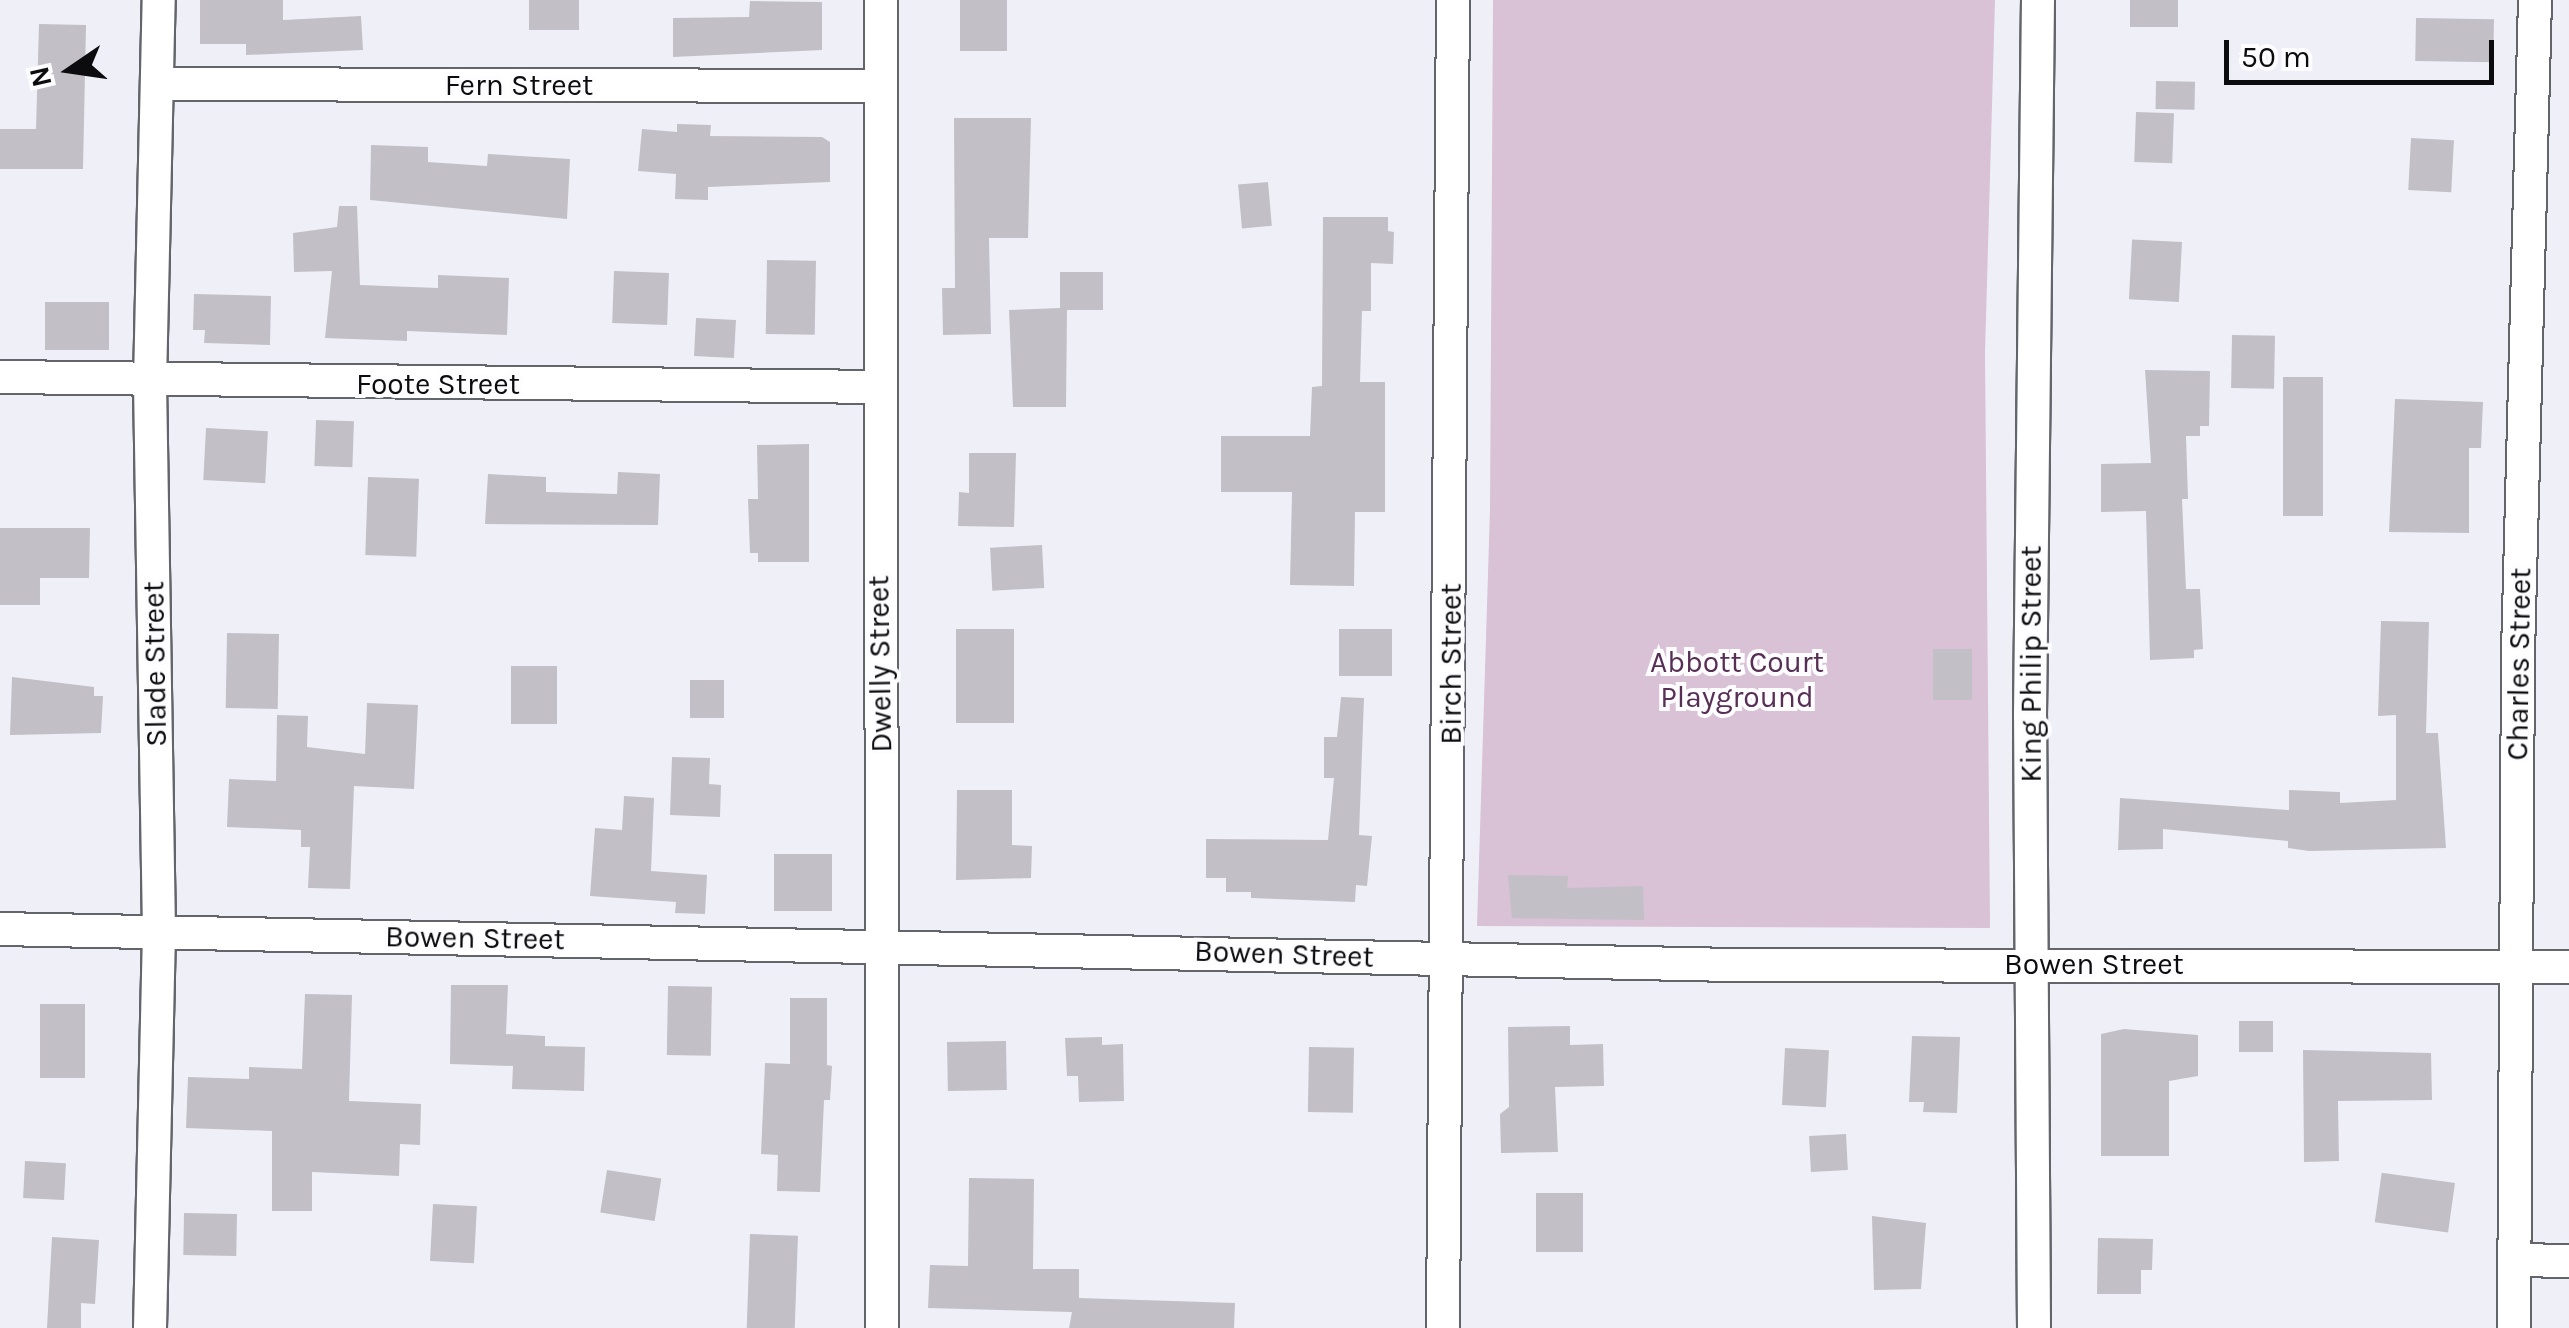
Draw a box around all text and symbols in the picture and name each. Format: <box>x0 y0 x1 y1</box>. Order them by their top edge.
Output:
north arrow <box>20 20 120 120</box>
scale bar <box>2229 20 2499 82</box>
text: 50 m <box>2241 39 2311 75</box>
text: N <box>22 63 59 90</box>
street label: Fern Street <box>445 67 593 103</box>
street label: Foote Street <box>356 366 520 402</box>
street label: King Philip Street <box>2013 545 2049 783</box>
street label: Charles Street <box>2499 567 2539 761</box>
street label: Dwelly Street <box>860 575 900 753</box>
street label: Slade Street <box>136 581 174 747</box>
street label: Birch Street <box>1433 583 1469 745</box>
park label: Abbott Court Playground <box>1650 644 1824 714</box>
street label: Bowen Street <box>385 918 565 958</box>
street label: Bowen Street <box>1194 933 1374 975</box>
street label: Bowen Street <box>2004 946 2184 982</box>

